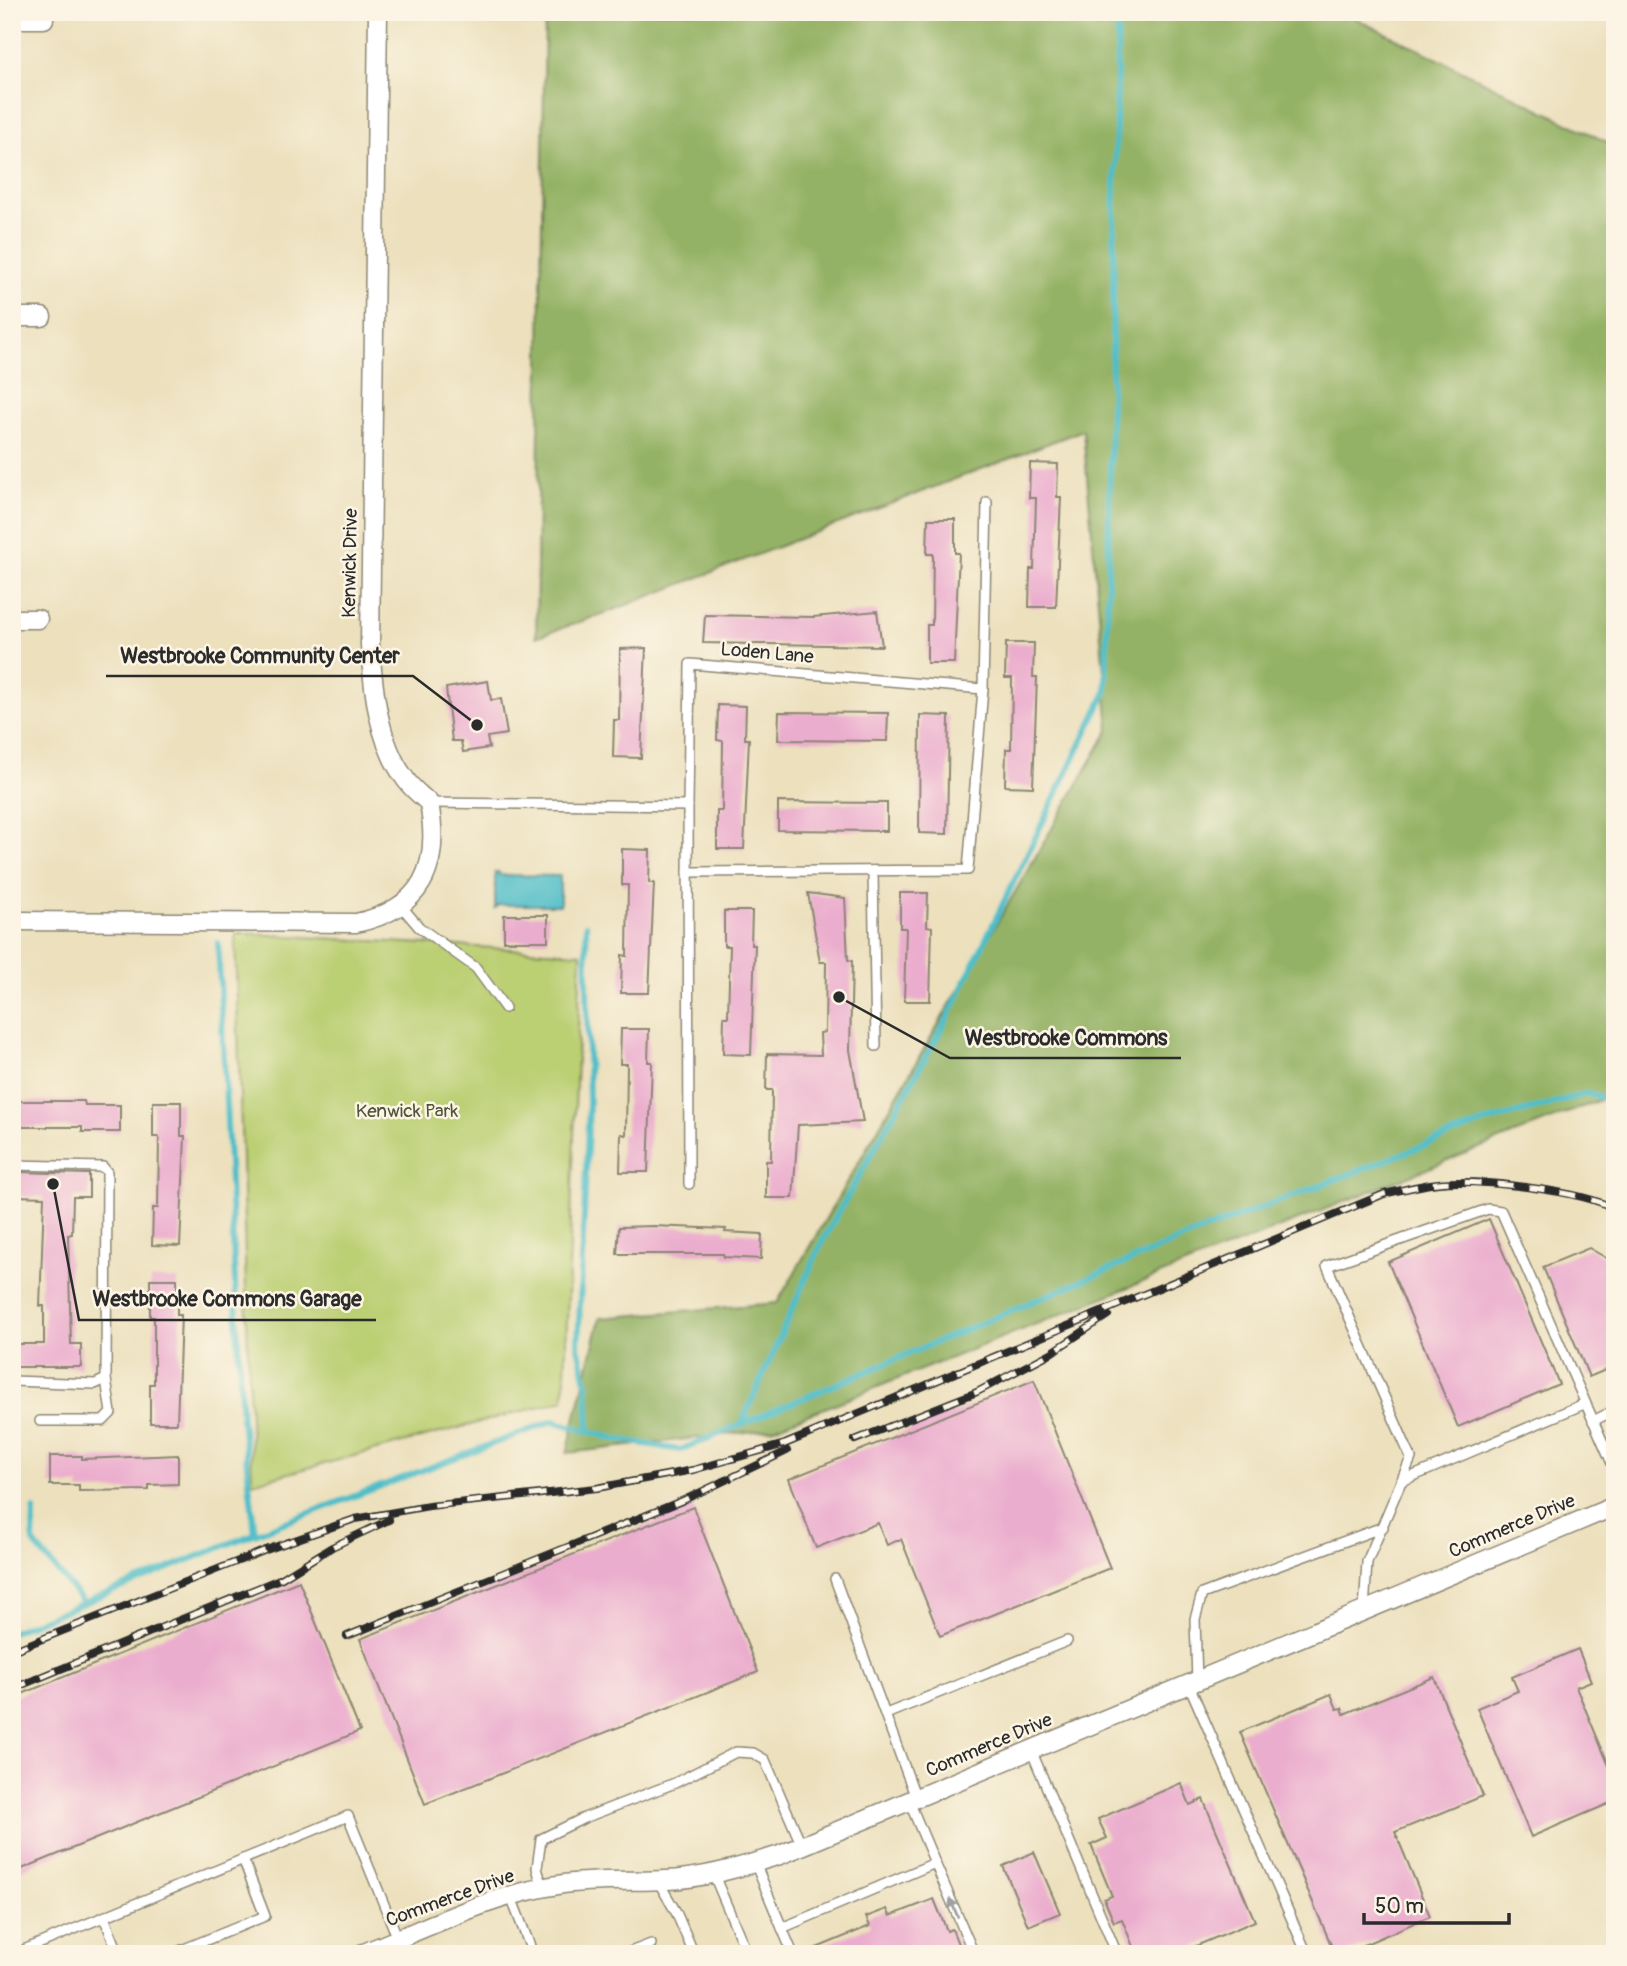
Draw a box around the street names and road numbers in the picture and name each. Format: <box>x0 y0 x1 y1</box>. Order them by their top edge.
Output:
street label: Kenwick Drive <box>337 507 363 618</box>
street label: Loden Lane <box>719 637 815 669</box>
street label: Commerce Drive <box>1445 1488 1579 1563</box>
street label: Commerce Drive <box>922 1707 1056 1782</box>
street label: Commerce Drive <box>382 1863 518 1932</box>

